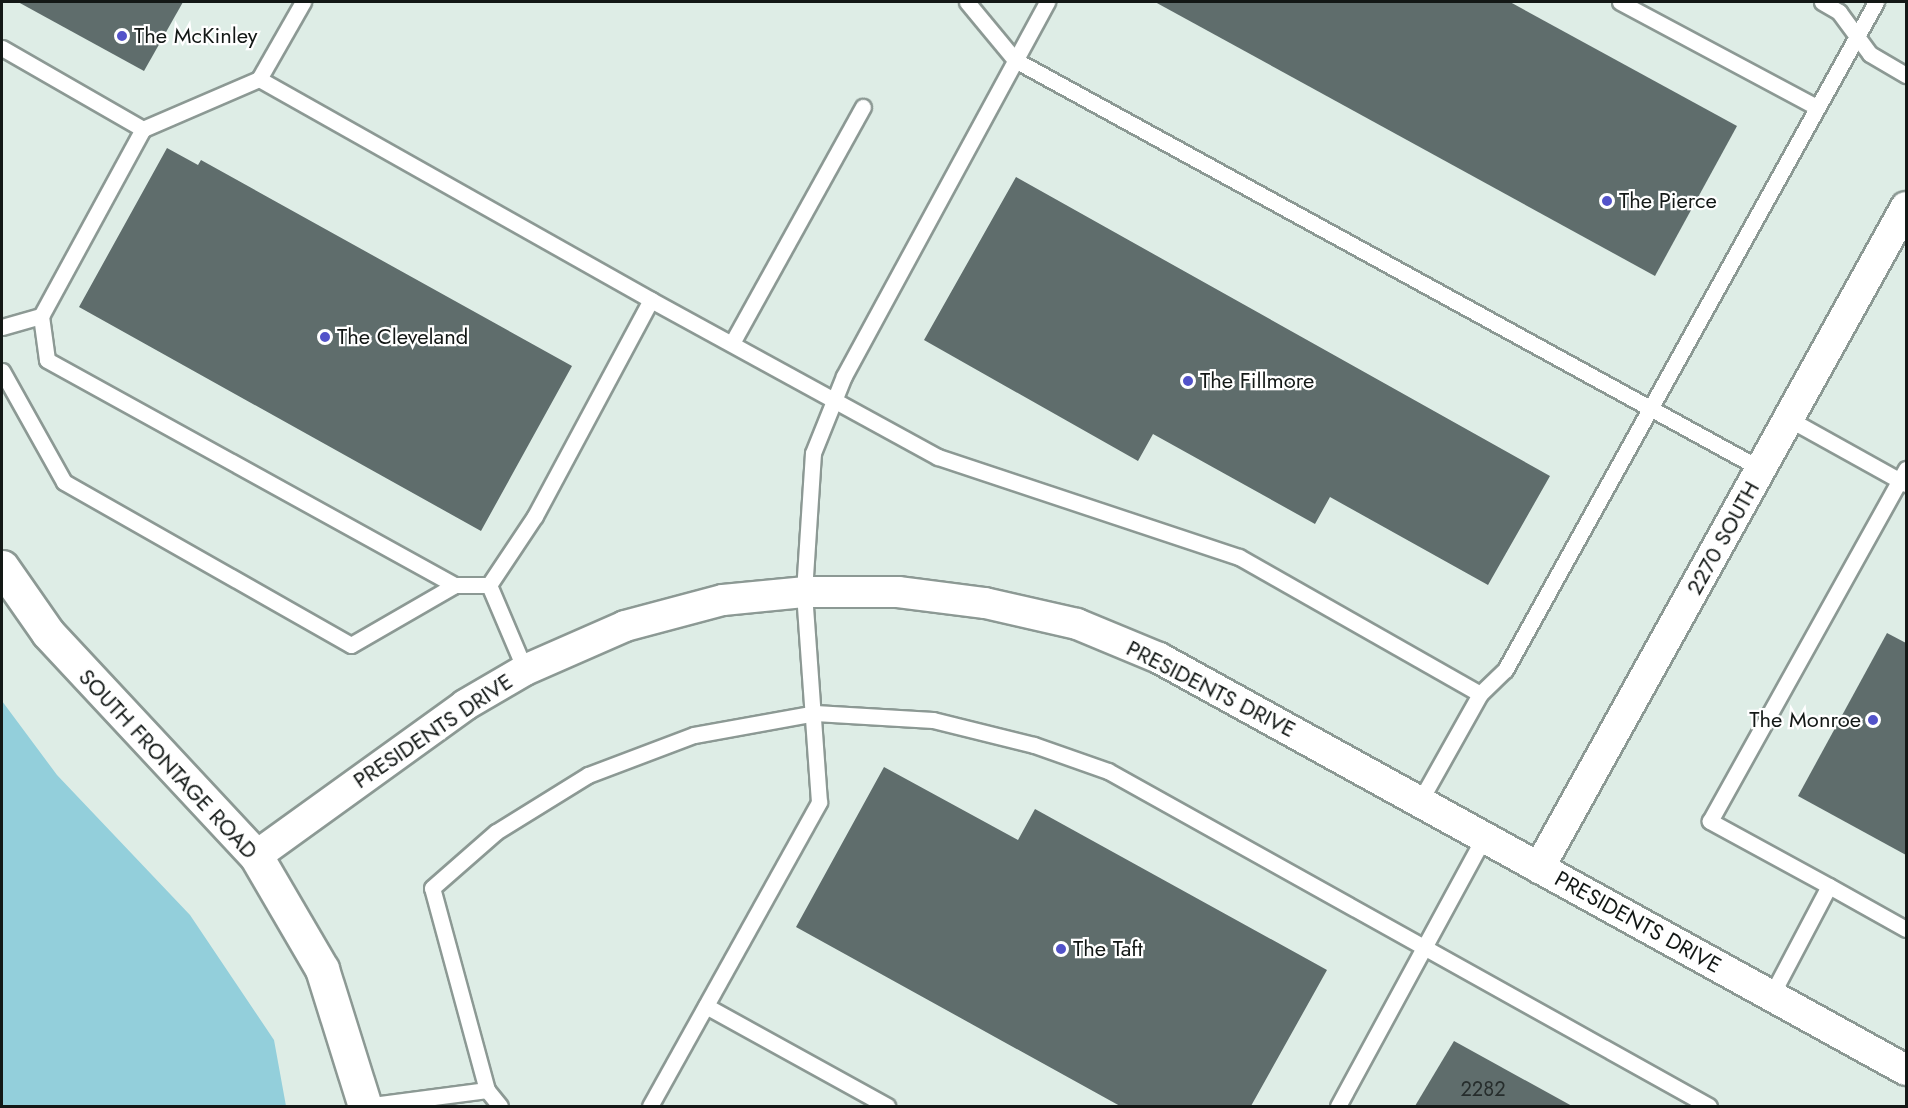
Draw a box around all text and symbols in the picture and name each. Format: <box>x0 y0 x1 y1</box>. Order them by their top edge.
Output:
place label: The McKinley <box>134 23 257 49</box>
marker: The McKinley <box>115 29 129 43</box>
place label: The Pierce <box>1619 188 1717 214</box>
marker: The Pierce <box>1600 194 1614 208</box>
place label: The Cleveland <box>337 324 468 350</box>
marker: The Cleveland <box>318 330 332 344</box>
place label: The Fillmore <box>1200 368 1314 394</box>
marker: The Fillmore <box>1181 374 1195 388</box>
street label: 2270 SOUTH <box>1681 477 1765 599</box>
street label: PRESIDENTS DRIVE <box>1122 635 1300 743</box>
street label: SOUTH FRONTAGE ROAD <box>73 664 263 864</box>
street label: PRESIDENTS DRIVE <box>348 668 518 794</box>
place label: The Monroe <box>1749 707 1861 733</box>
marker: The Monroe <box>1866 713 1880 727</box>
street label: PRESIDENTS DRIVE <box>1550 865 1726 979</box>
place label: The Taft <box>1073 936 1143 962</box>
marker: The Taft <box>1054 942 1068 956</box>
house number: 2282 <box>1460 1077 1506 1101</box>

